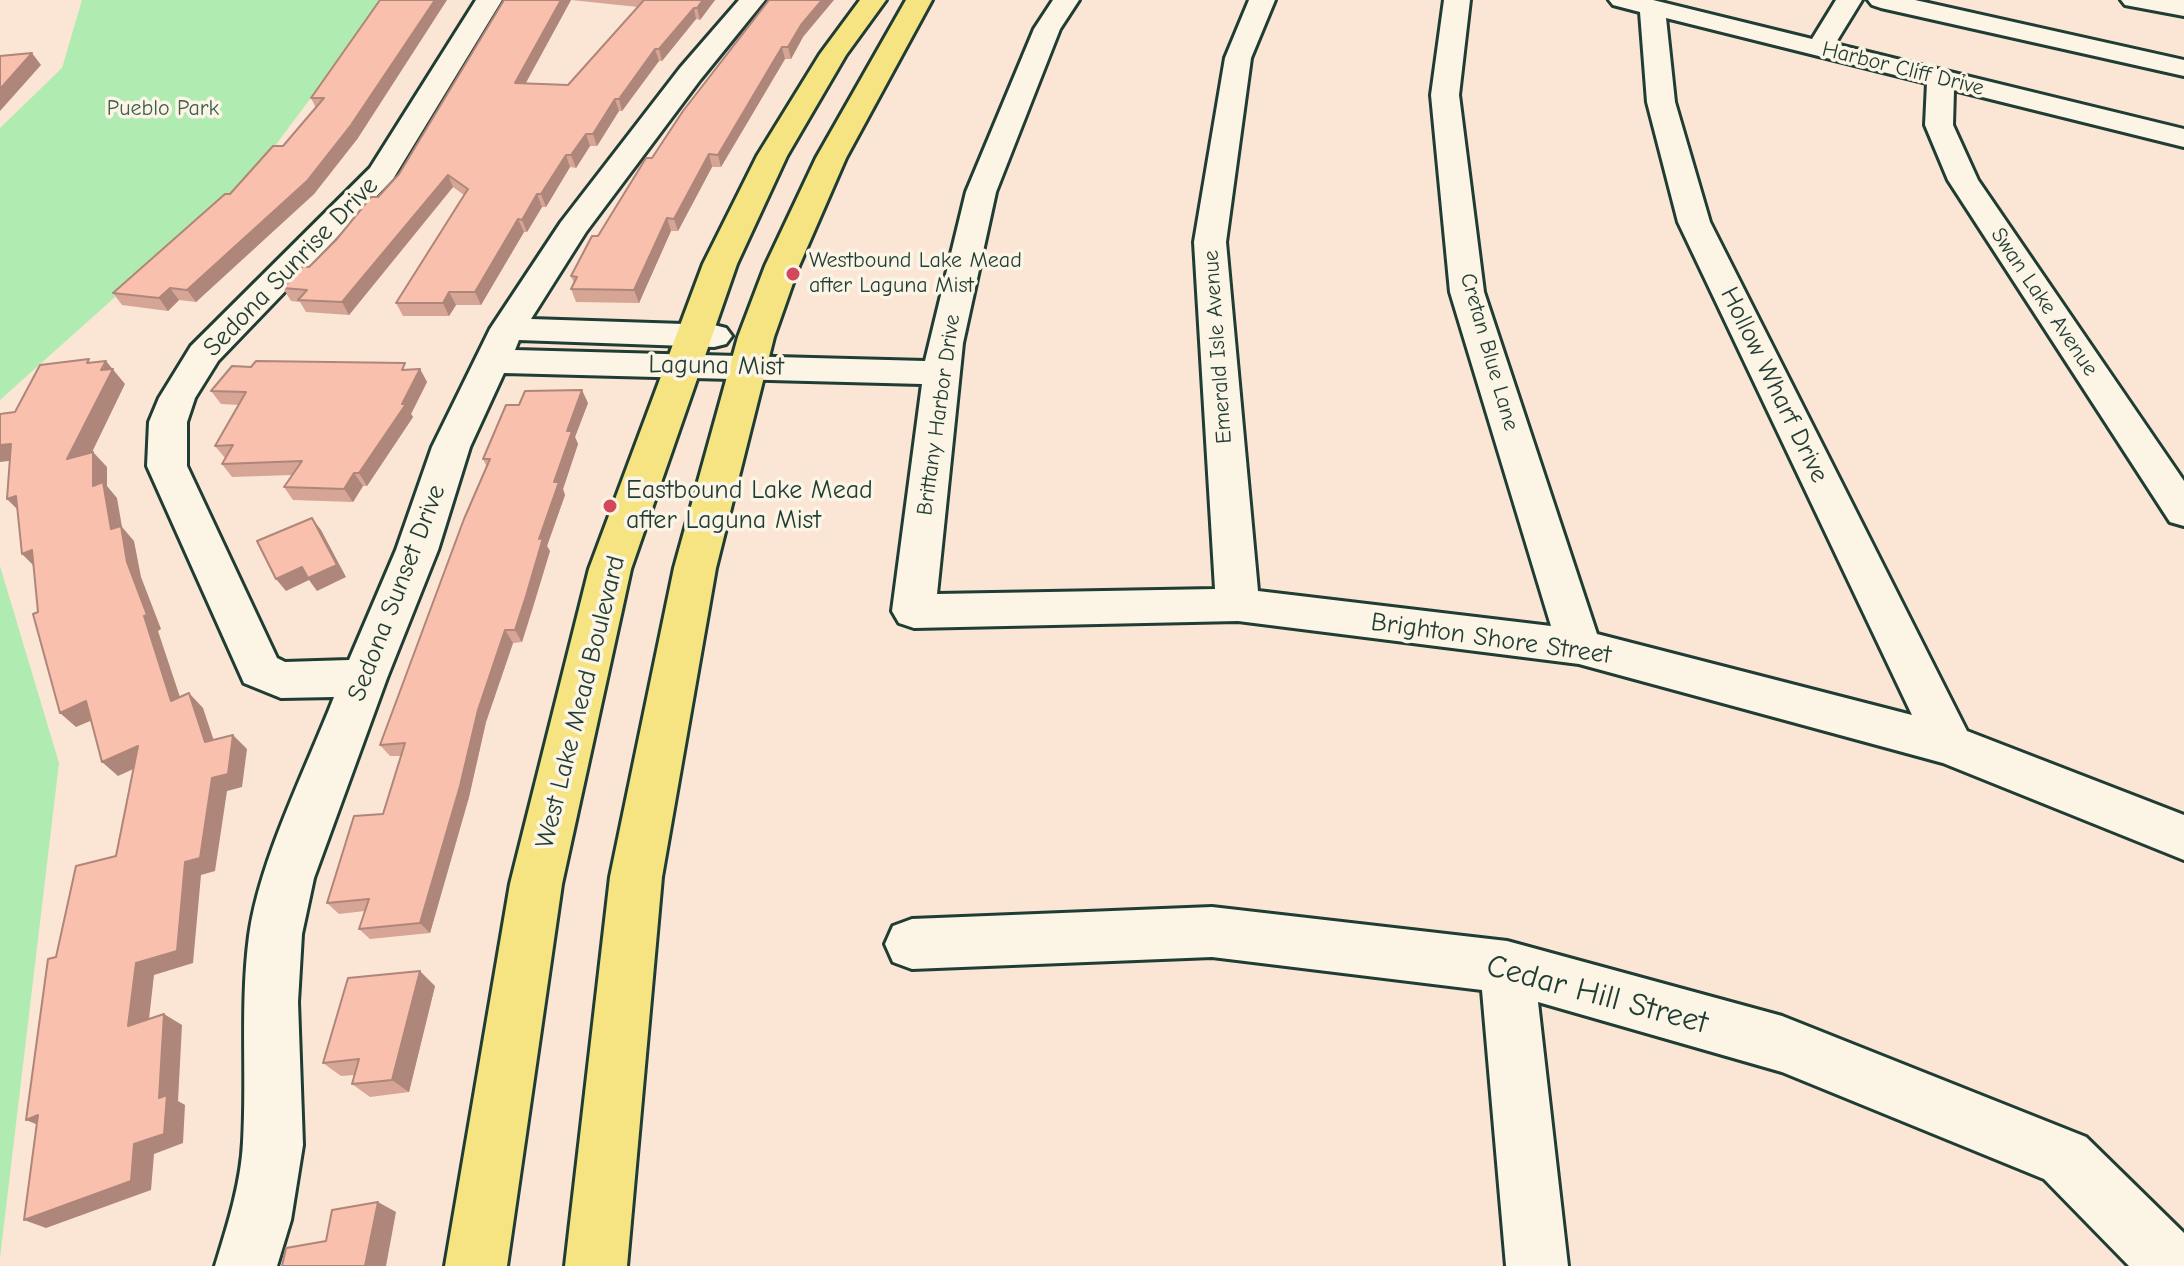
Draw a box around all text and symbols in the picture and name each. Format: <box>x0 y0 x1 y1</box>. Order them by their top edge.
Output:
street label: Harbor Cliff Drive <box>1819 36 1987 102</box>
park label: Pueblo Park <box>107 96 219 122</box>
street label: Sedona Sunrise Drive <box>197 171 385 363</box>
street label: Swan Lake Avenue <box>1985 223 2103 381</box>
place label: Westbound Lake Mead after Laguna Mist <box>809 248 1022 300</box>
street label: Emerald Isle Avenue <box>1198 249 1238 445</box>
marker: Westbound Lake Mead after Laguna Mist <box>784 265 802 283</box>
street label: Cretan Blue Lane <box>1454 270 1524 434</box>
street label: Hollow Wharf Drive <box>1713 282 1835 488</box>
street label: Brittany Harbor Drive <box>912 313 966 517</box>
street label: Laguna Mist <box>648 349 784 383</box>
place label: Eastbound Lake Mead after Laguna Mist <box>626 475 873 536</box>
street label: Sedona Sunset Drive <box>341 480 453 706</box>
marker: Eastbound Lake Mead after Laguna Mist <box>601 497 619 515</box>
street label: West Lake Mead Boulevard <box>530 553 632 851</box>
street label: Brighton Shore Street <box>1369 607 1613 671</box>
street label: Cedar Hill Street <box>1482 947 1712 1043</box>

